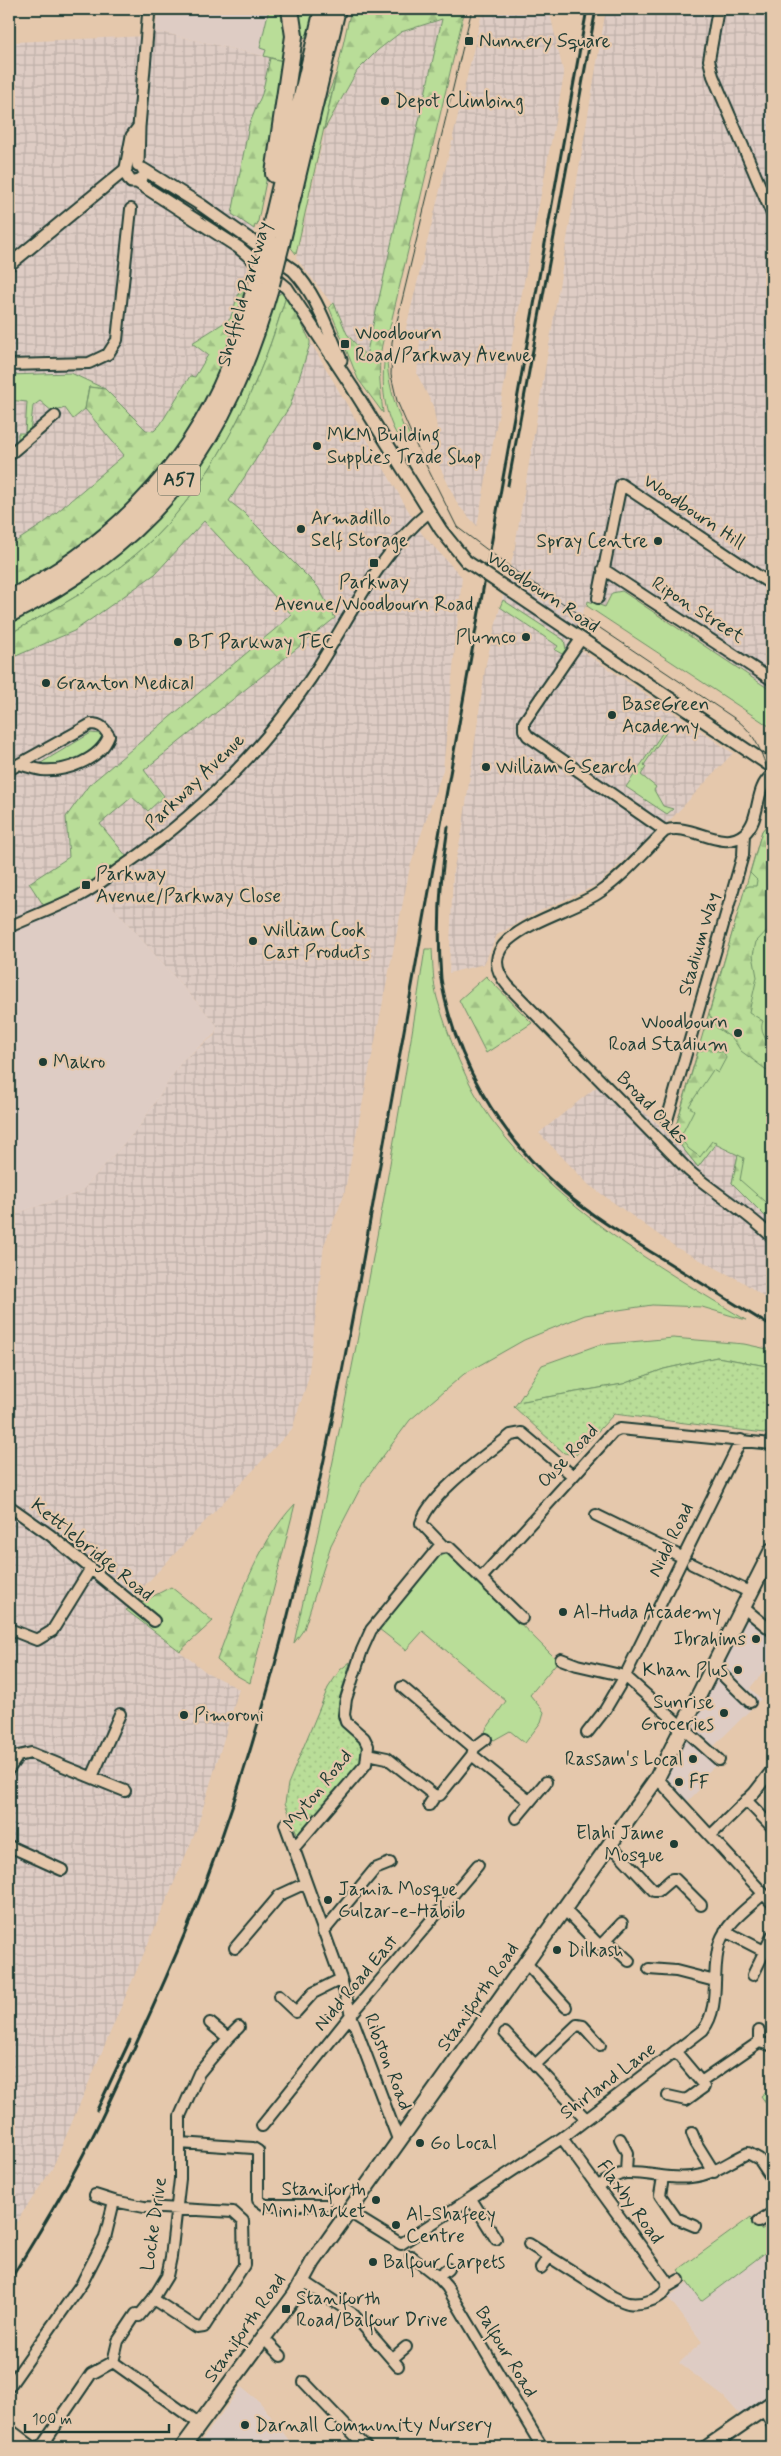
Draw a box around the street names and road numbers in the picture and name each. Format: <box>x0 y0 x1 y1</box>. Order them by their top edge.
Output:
street label: Sheffield Parkway <box>211 219 278 370</box>
road number: A57 <box>158 464 200 496</box>
street label: Woodbourn Hill <box>638 469 750 556</box>
street label: Woodbourn Road <box>482 545 604 639</box>
street label: Ripon Street <box>647 571 749 649</box>
street label: Parkway Avenue <box>140 728 250 836</box>
street label: Stadium Way <box>672 889 726 999</box>
street label: Broad Oaks <box>611 1066 693 1150</box>
street label: Ouse Road <box>532 1419 604 1493</box>
street label: Kettlebridge Road <box>24 1493 159 1610</box>
street label: Nidd Road <box>642 1499 700 1581</box>
street label: Myton Road <box>278 1744 358 1836</box>
street label: Nidd Road East <box>308 1930 404 2036</box>
street label: Staniforth Road <box>431 1938 527 2058</box>
street label: Ribston Road <box>358 2010 418 2114</box>
street label: Shirland Lane <box>555 2037 661 2125</box>
street label: Flaxby Road <box>591 2155 669 2249</box>
street label: Locke Drive <box>135 2176 173 2272</box>
street label: Staniforth Road <box>198 2269 294 2389</box>
street label: Balfour Road <box>466 2302 543 2404</box>

